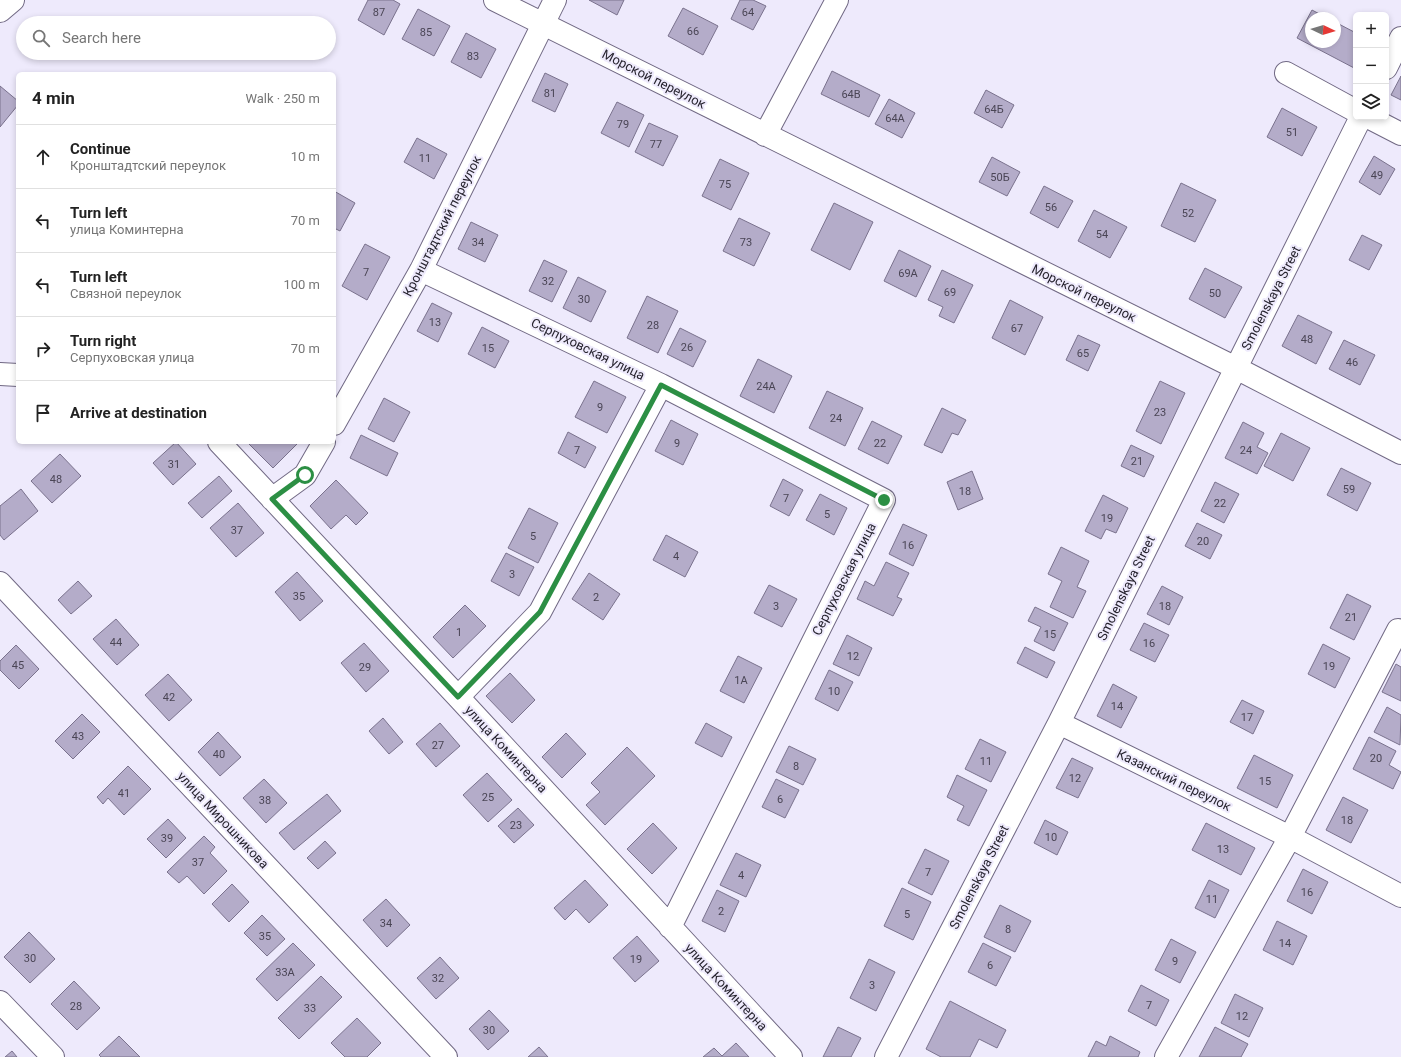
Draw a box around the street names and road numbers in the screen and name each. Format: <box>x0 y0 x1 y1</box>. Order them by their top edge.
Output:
street label: Морской переулок <box>600 46 708 112</box>
street label: Кронштадтский переулок <box>400 153 484 299</box>
street label: Smolenskaya Street <box>1238 243 1304 353</box>
street label: Морской переулок <box>1029 261 1139 325</box>
street label: Серпуховская улица <box>529 315 647 383</box>
street label: Серпуховская улица <box>809 520 879 638</box>
street label: Smolenskaya Street <box>1094 533 1158 643</box>
street label: улица Коминтерна <box>462 702 550 796</box>
street label: Казанский переулок <box>1115 746 1233 814</box>
street label: улица Мирошникова <box>174 769 272 871</box>
street label: Smolenskaya Street <box>946 822 1012 932</box>
street label: улица Коминтерна <box>682 940 770 1034</box>

